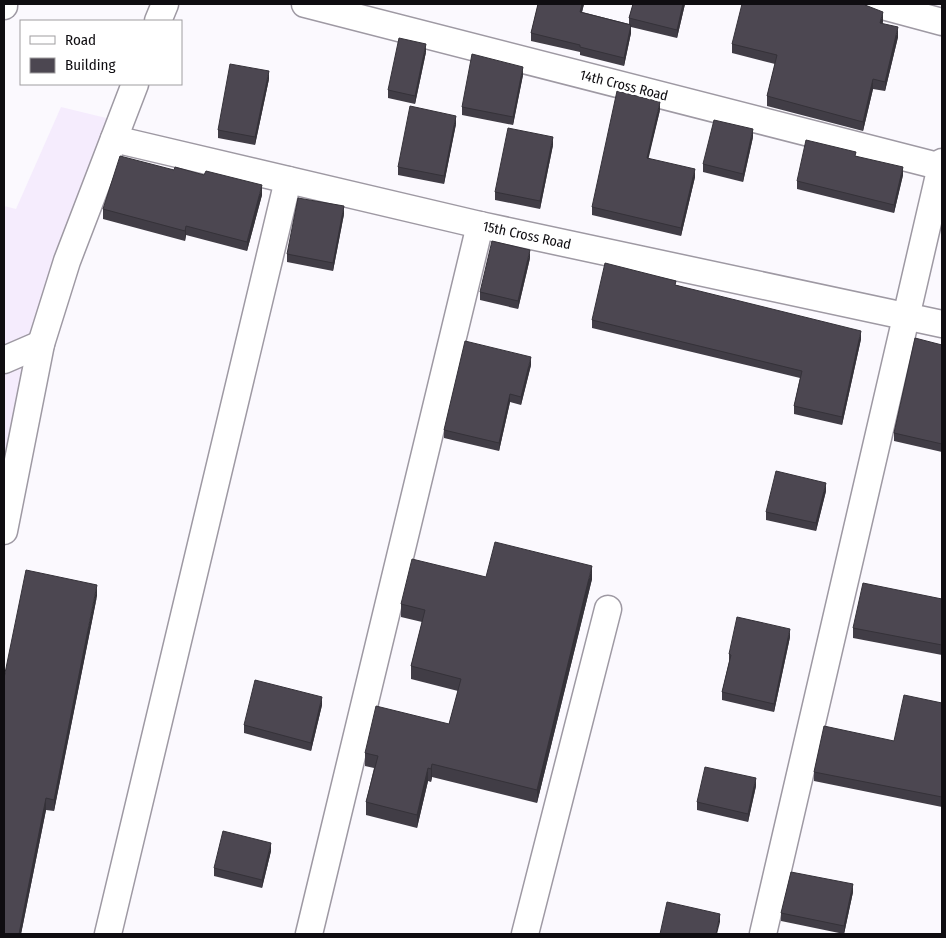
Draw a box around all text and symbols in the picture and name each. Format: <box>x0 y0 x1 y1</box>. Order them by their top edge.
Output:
legend <box>20 20 182 85</box>
text: Road <box>65 31 96 49</box>
text: Building <box>65 56 116 74</box>
street label: 14th Cross Road <box>578 66 670 105</box>
street label: 15th Cross Road <box>481 218 573 253</box>

